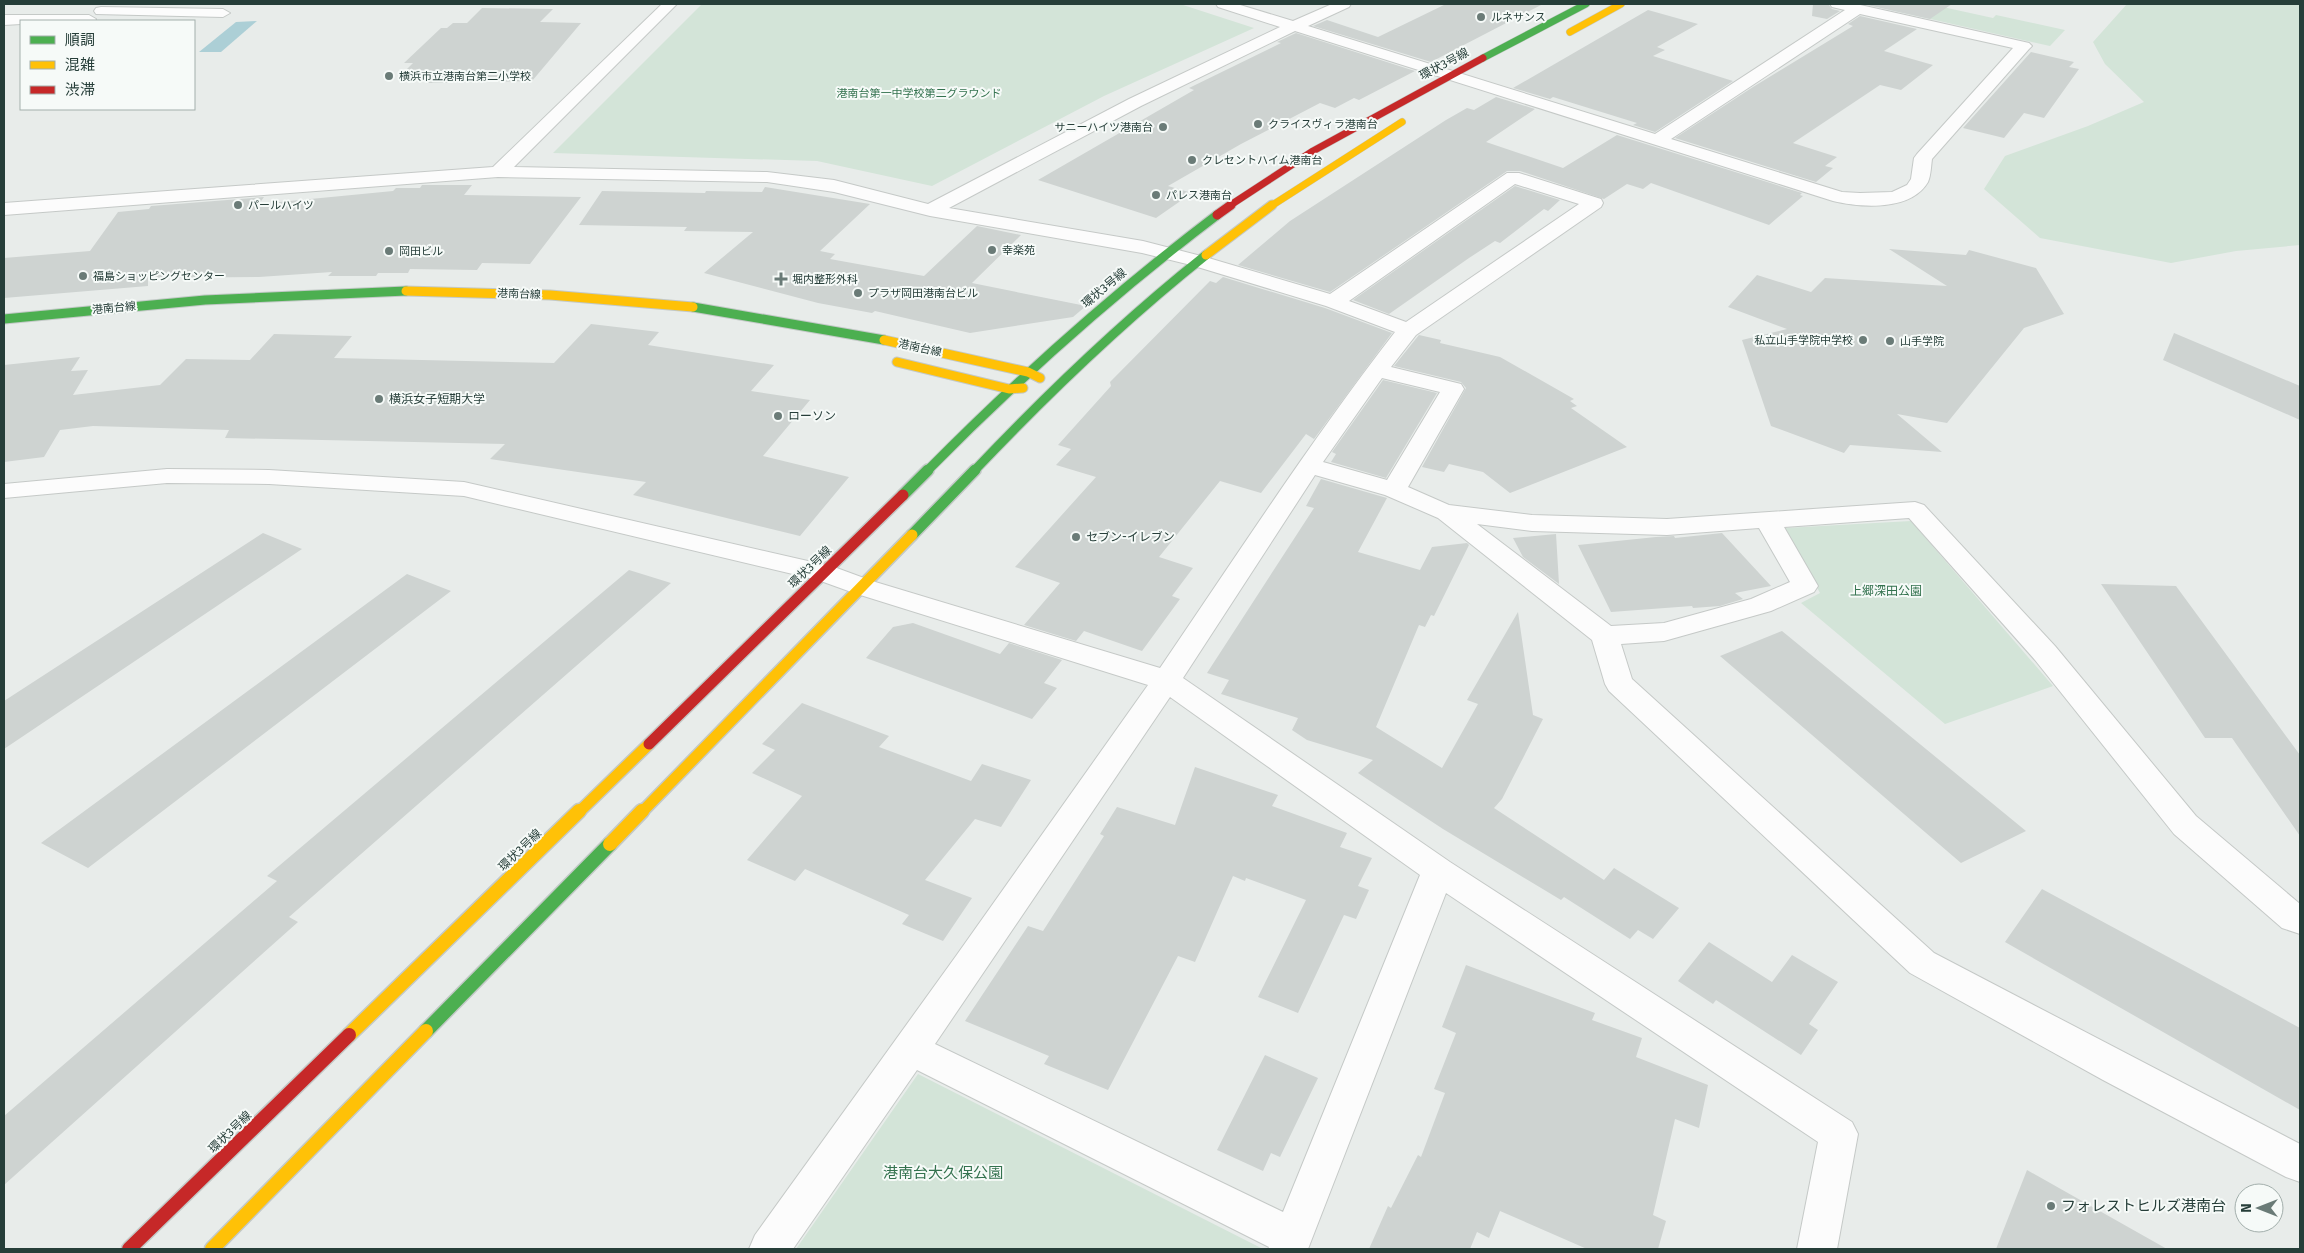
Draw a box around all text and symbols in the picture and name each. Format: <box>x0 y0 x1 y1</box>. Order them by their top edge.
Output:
marker: ルネサンス <box>1475 11 1487 23</box>
place label: ルネサンス <box>1491 11 1546 24</box>
legend <box>20 20 195 110</box>
text: 順調 <box>65 31 95 49</box>
street label: 環状3号線 <box>1417 45 1471 83</box>
text: 混雑 <box>65 56 95 74</box>
marker: 横浜市立港南台第二小学校 <box>383 70 395 82</box>
place label: 横浜市立港南台第二小学校 <box>399 70 531 83</box>
text: 渋滞 <box>65 81 95 99</box>
park label: 港南台第一中学校第二グラウンド <box>837 87 1002 100</box>
marker: クライスヴィラ港南台 <box>1252 118 1264 130</box>
place label: クライスヴィラ港南台 <box>1268 118 1378 131</box>
place label: サニーハイツ港南台 <box>1054 121 1153 134</box>
marker: サニーハイツ港南台 <box>1157 121 1169 133</box>
marker: クレセントハイム港南台 <box>1186 154 1198 166</box>
place label: クレセントハイム港南台 <box>1202 154 1323 167</box>
marker: パレス港南台 <box>1150 189 1162 201</box>
place label: パレス港南台 <box>1166 189 1232 202</box>
marker: パールハイツ <box>232 199 244 211</box>
place label: パールハイツ <box>248 199 314 212</box>
marker: 幸楽苑 <box>986 244 998 256</box>
place label: 幸楽苑 <box>1002 244 1035 257</box>
marker: 岡田ビル <box>383 245 395 257</box>
place label: 岡田ビル <box>399 245 443 258</box>
street label: 環状3号線 <box>1079 265 1129 311</box>
marker: 福島ショッピングセンター <box>77 270 89 282</box>
place label: 福島ショッピングセンター <box>93 270 225 283</box>
marker: 堀内整形外科 <box>774 272 788 286</box>
place label: 堀内整形外科 <box>792 273 858 286</box>
street label: 港南台線 <box>497 287 541 301</box>
marker: プラザ岡田港南台ビル <box>852 287 864 299</box>
place label: プラザ岡田港南台ビル <box>868 287 978 300</box>
street label: 港南台線 <box>92 300 136 316</box>
place label: 私立山手学院中学校 <box>1754 334 1853 347</box>
marker: 私立山手学院中学校 <box>1857 334 1869 346</box>
marker: 山手学院 <box>1884 335 1896 347</box>
place label: 山手学院 <box>1900 335 1944 348</box>
street label: 港南台線 <box>897 337 943 359</box>
place label: 横浜女子短期大学 <box>389 392 485 406</box>
marker: 横浜女子短期大学 <box>373 393 385 405</box>
place label: ローソン <box>788 409 836 423</box>
marker: ローソン <box>772 410 784 422</box>
place label: セブン-イレブン <box>1086 530 1175 544</box>
marker: セブン-イレブン <box>1070 531 1082 543</box>
street label: 環状3号線 <box>786 543 834 591</box>
park label: 上郷深田公園 <box>1850 584 1922 598</box>
street label: 環状3号線 <box>496 826 544 874</box>
street label: 環状3号線 <box>206 1108 254 1156</box>
park label: 港南台大久保公園 <box>883 1164 1003 1182</box>
north arrow <box>2234 1183 2284 1233</box>
place label: フォレストヒルズ港南台 <box>2061 1197 2226 1215</box>
marker: フォレストヒルズ港南台 <box>2045 1200 2057 1212</box>
text: N <box>2238 1203 2255 1213</box>

